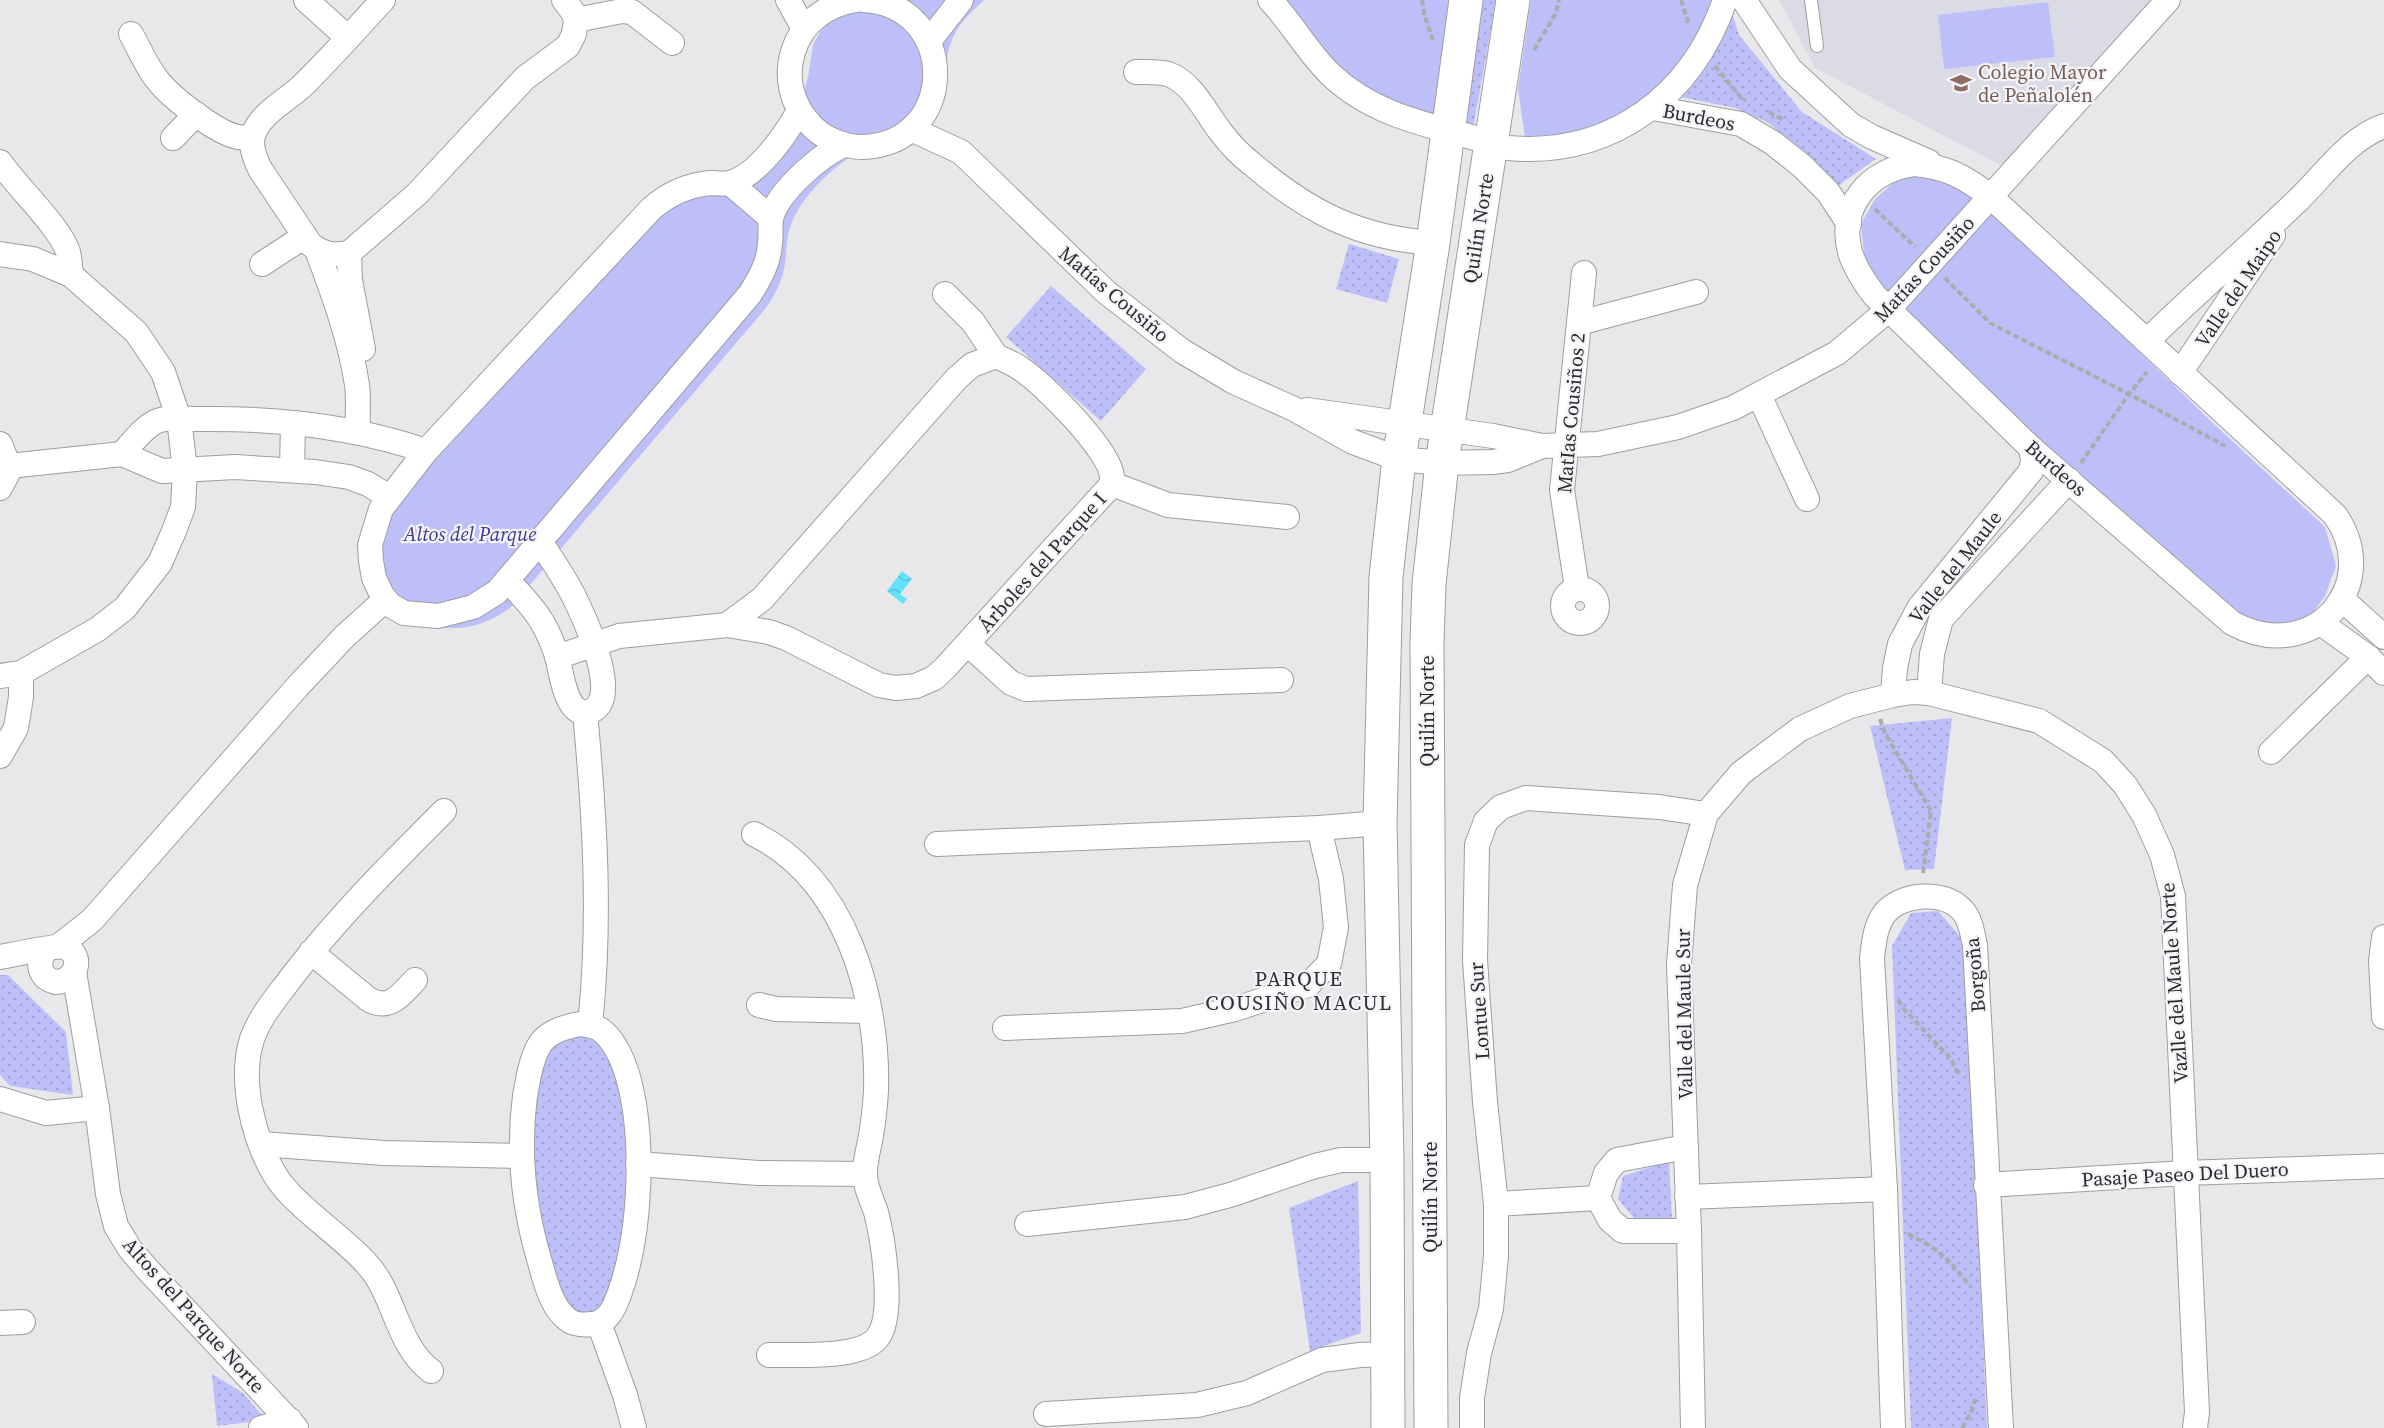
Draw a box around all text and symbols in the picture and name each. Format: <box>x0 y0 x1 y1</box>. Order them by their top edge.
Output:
place label: Colegio Mayor de Peñalolén <box>1978 58 2107 109</box>
school or university icon: Colegio Mayor de Peñalolén <box>1949 71 1973 95</box>
street label: Burdeos <box>1660 96 1738 138</box>
street label: Quilín Norte <box>1455 171 1501 285</box>
street label: Matías Cousiño <box>1867 209 1981 329</box>
street label: Valle del Maipo <box>2188 223 2288 353</box>
street label: Matías Cousiño <box>1053 239 1175 349</box>
street label: MatIas Cousiños 2 <box>1550 332 1592 494</box>
street label: Burdeos <box>2019 433 2093 503</box>
street label: Árboles del Parque I <box>971 486 1113 638</box>
street label: Valle del Maule <box>1902 505 2008 629</box>
park label: Altos del Parque <box>403 520 536 548</box>
street label: Quilín Norte <box>1413 655 1441 767</box>
street label: Vazlle del Maule Norte <box>2153 882 2195 1084</box>
street label: Valle del Maule Sur <box>1668 928 1699 1100</box>
street label: Borgoña <box>1958 935 1992 1014</box>
street label: Lontue Sur <box>1462 961 1496 1061</box>
district label: PARQUE COUSIÑO MACUL <box>1205 964 1393 1017</box>
street label: Quilín Norte <box>1416 1141 1444 1253</box>
street label: Pasaje Paseo Del Duero <box>2081 1155 2289 1193</box>
street label: Altos del Parque Norte <box>116 1231 272 1399</box>

